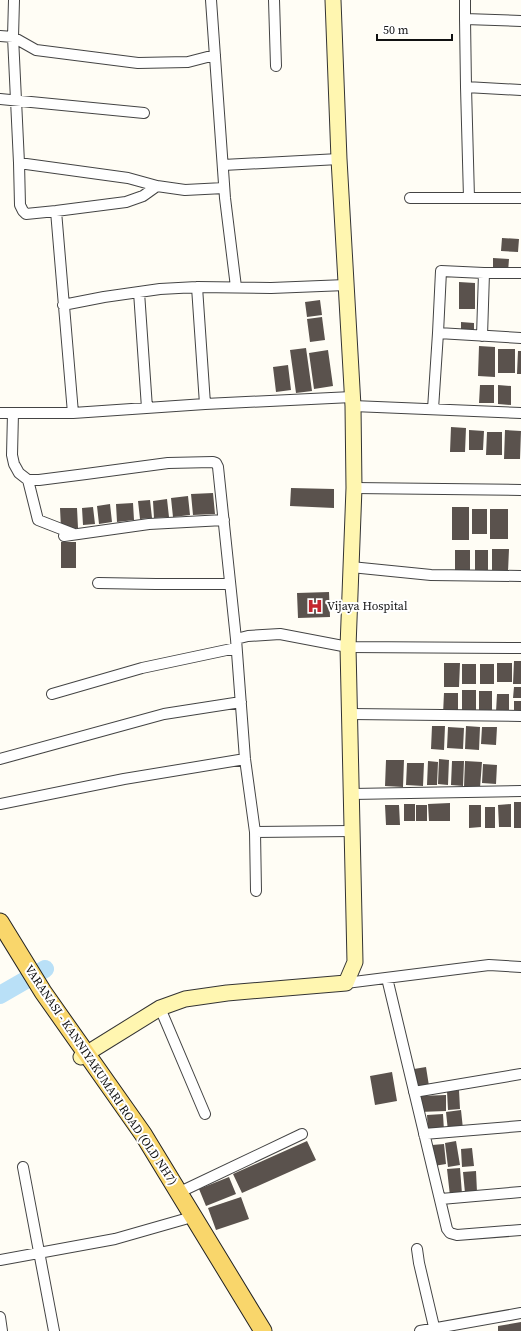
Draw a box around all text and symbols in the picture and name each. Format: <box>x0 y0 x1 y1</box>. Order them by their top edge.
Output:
scale bar <box>377 16 452 42</box>
text: 50 m <box>383 22 409 38</box>
hospital icon: Vijaya Hospital <box>306 597 324 615</box>
place label: Vijaya Hospital <box>327 598 408 614</box>
street label: VARANASI - KANNIYAKUMARI ROAD (OLD NH7) <box>21 962 181 1188</box>

